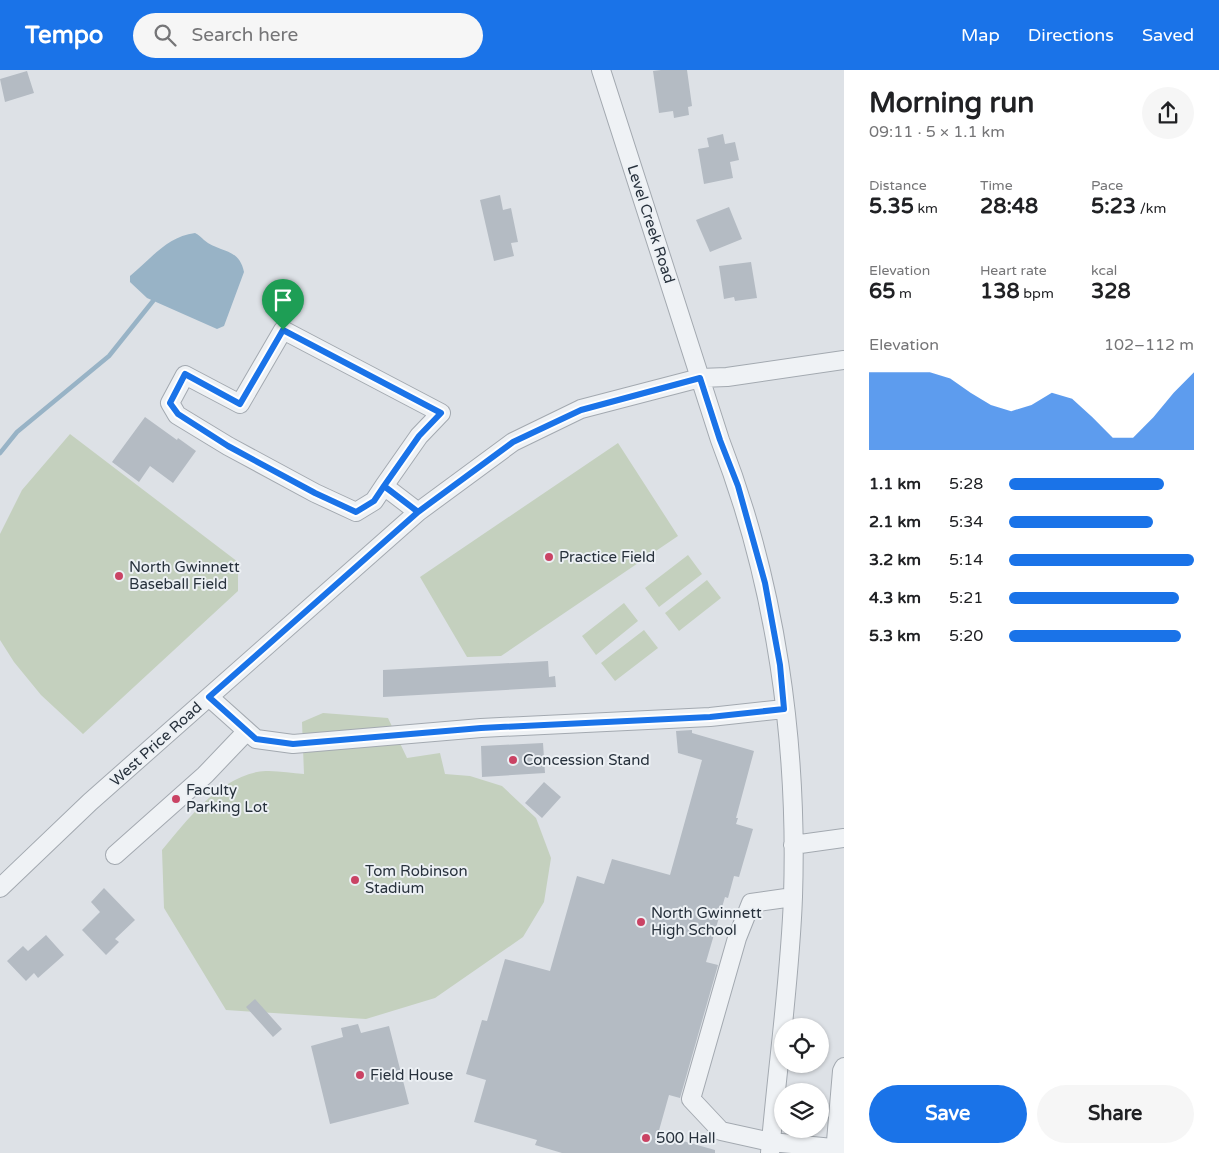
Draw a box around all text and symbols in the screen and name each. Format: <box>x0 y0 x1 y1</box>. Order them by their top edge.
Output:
search box <box>133 13 483 58</box>
text: Tempo <box>25 21 103 50</box>
icon: search <box>151 21 179 49</box>
text: Search here <box>191 24 298 46</box>
text: Map <box>961 24 1000 46</box>
text: Directions <box>1028 24 1114 46</box>
text: Saved <box>1142 24 1194 46</box>
text: Morning run <box>869 86 1034 120</box>
button: share <box>1142 87 1194 139</box>
text: 09:11 · 5 × 1.1 km <box>869 122 1005 142</box>
street label: Level Creek Road <box>623 162 679 286</box>
text: Distance <box>869 177 927 194</box>
text: Time <box>980 177 1013 194</box>
text: Pace <box>1091 177 1123 194</box>
text: 5.35 <box>869 194 914 219</box>
text: 28:48 <box>980 194 1038 219</box>
text: 5:23 <box>1091 194 1136 219</box>
text: km <box>914 200 938 217</box>
text: /km <box>1136 200 1166 217</box>
text: Elevation <box>869 262 930 279</box>
text: Heart rate <box>980 262 1047 279</box>
text: kcal <box>1091 262 1117 279</box>
pin <box>262 279 304 330</box>
text: 65 <box>869 279 895 304</box>
text: 138 <box>980 279 1020 304</box>
text: 328 <box>1091 279 1131 304</box>
text: m <box>895 285 912 302</box>
text: bpm <box>1020 285 1054 302</box>
icon: arrive <box>269 286 297 314</box>
text: Elevation <box>869 335 939 355</box>
text: 102–112 m <box>1104 335 1194 355</box>
text: 1.1 km <box>869 474 921 494</box>
text: 5:28 <box>949 474 983 494</box>
text: 2.1 km <box>869 512 921 532</box>
text: 5:34 <box>949 512 983 532</box>
place label: Practice Field <box>559 548 655 566</box>
text: 3.2 km <box>869 550 921 570</box>
text: 5:14 <box>949 550 983 570</box>
marker: Practice Field <box>543 551 555 563</box>
place label: North Gwinnett Baseball Field <box>129 558 240 593</box>
marker: North Gwinnett Baseball Field <box>113 570 125 582</box>
text: 4.3 km <box>869 588 921 608</box>
text: 5:21 <box>949 588 983 608</box>
text: 5.3 km <box>869 626 921 646</box>
text: 5:20 <box>949 626 983 646</box>
street label: West Price Road <box>106 698 206 790</box>
place label: Concession Stand <box>523 751 650 769</box>
marker: Concession Stand <box>507 754 519 766</box>
place label: Faculty Parking Lot <box>186 781 268 816</box>
marker: Faculty Parking Lot <box>170 793 182 805</box>
place label: Tom Robinson Stadium <box>365 862 468 897</box>
marker: Tom Robinson Stadium <box>349 874 361 886</box>
place label: North Gwinnett High School <box>651 904 762 939</box>
marker: North Gwinnett High School <box>635 916 647 928</box>
map controls <box>774 1018 829 1138</box>
button: locate <box>774 1018 829 1073</box>
place label: Field House <box>370 1066 453 1084</box>
marker: Field House <box>354 1069 366 1081</box>
button: layers <box>774 1083 829 1138</box>
button: Save <box>869 1085 1027 1143</box>
button: Share <box>1037 1085 1194 1143</box>
place label: 500 Hall <box>656 1129 715 1147</box>
marker: 500 Hall <box>640 1132 652 1144</box>

